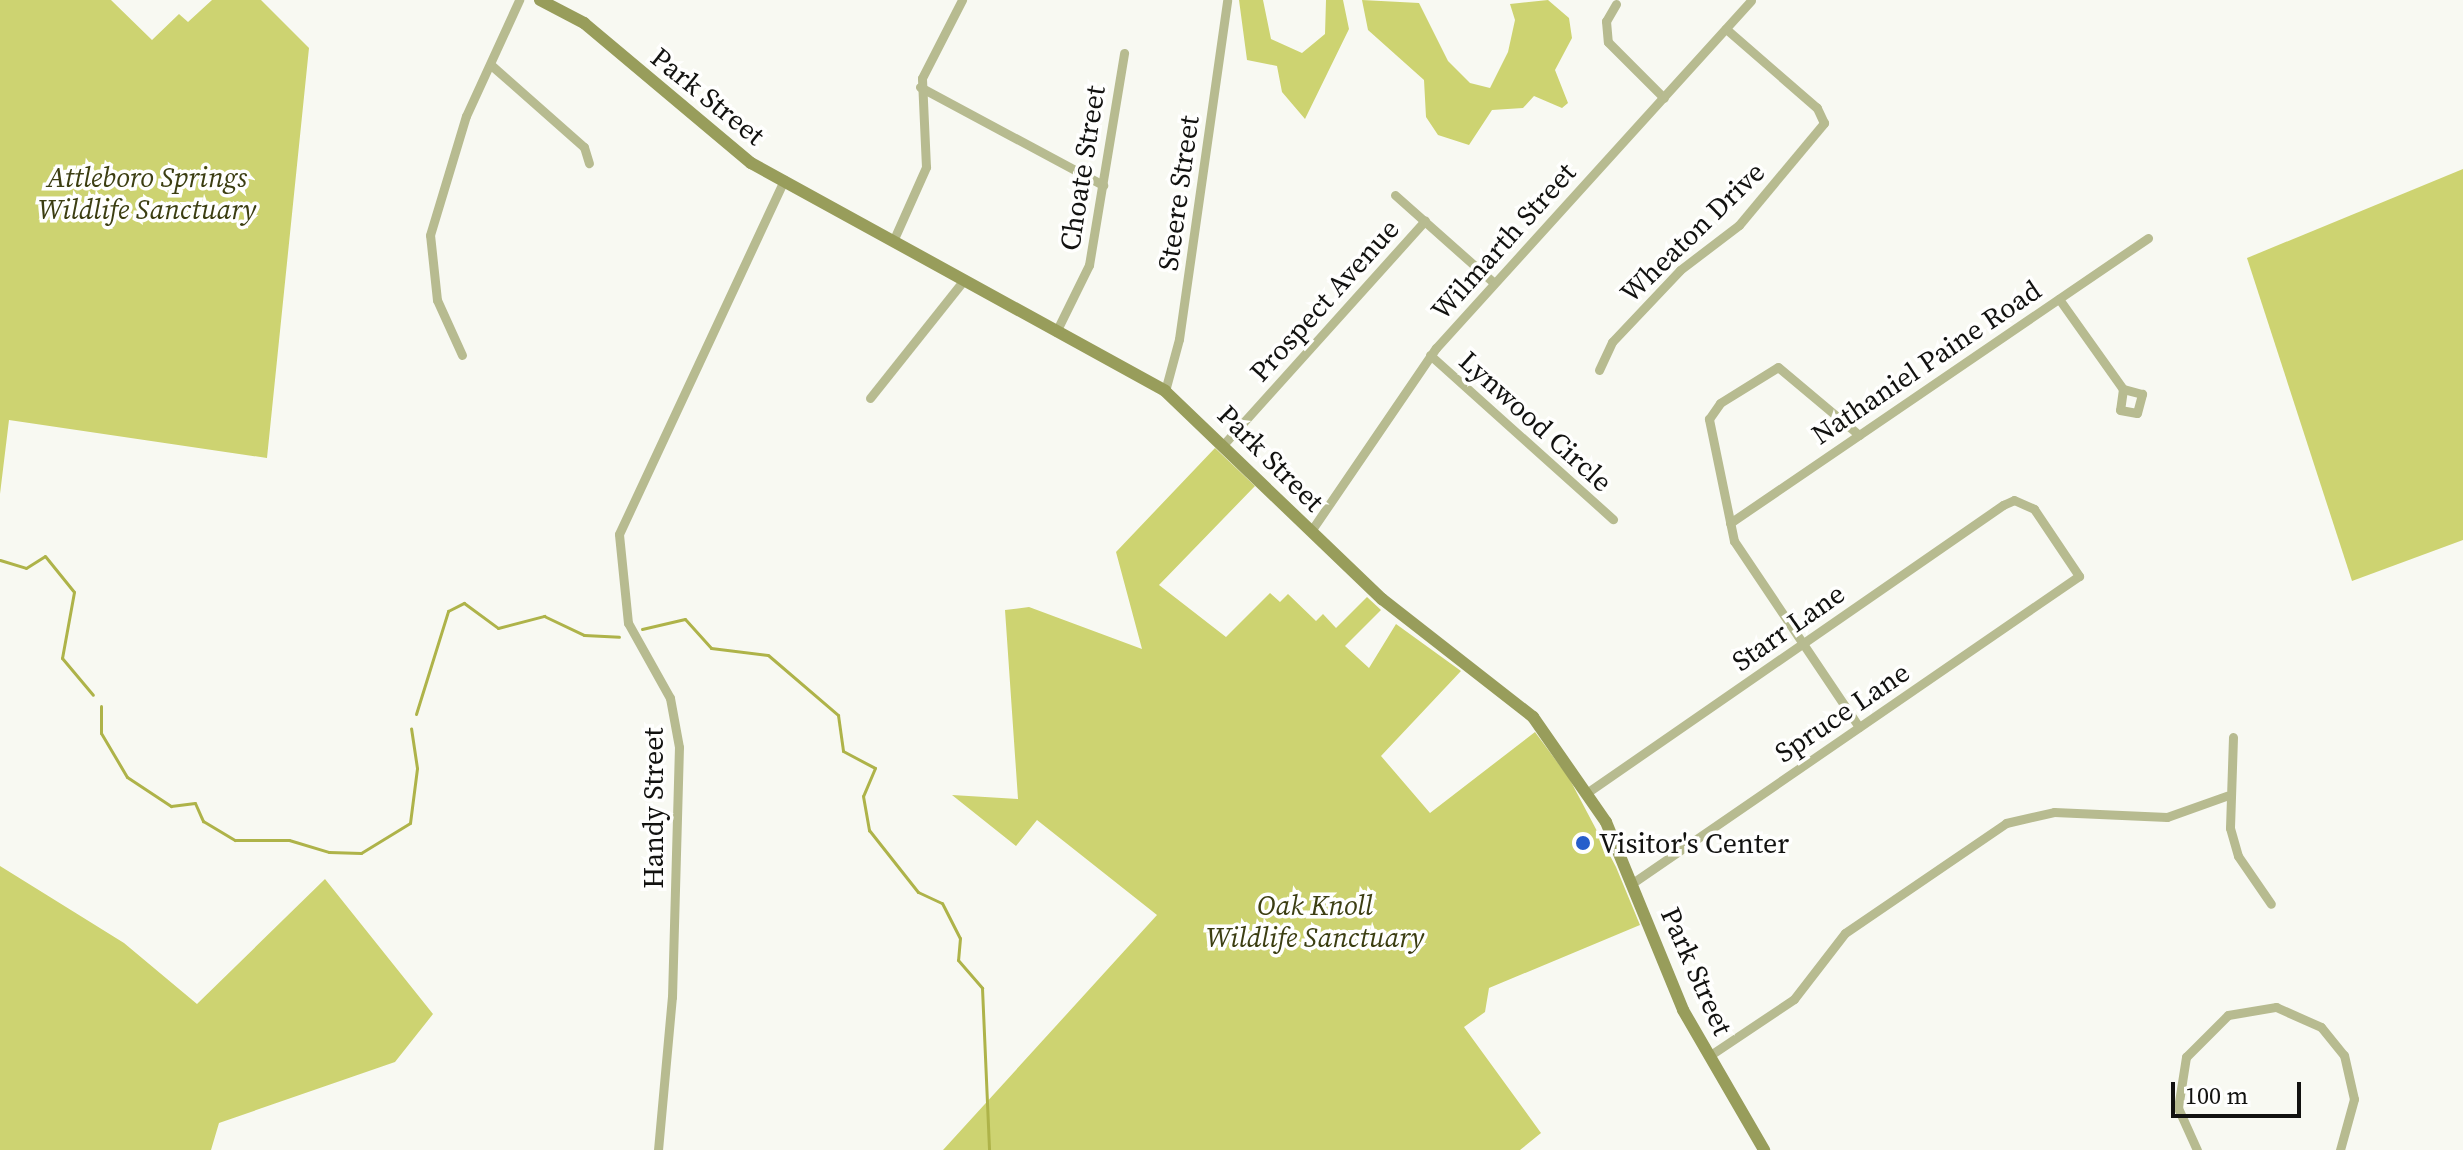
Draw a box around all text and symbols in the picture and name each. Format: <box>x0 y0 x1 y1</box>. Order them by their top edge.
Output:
street label: Park Street <box>644 40 772 152</box>
street label: Choate Street <box>1052 83 1112 253</box>
street label: Steere Street <box>1150 113 1206 273</box>
street label: Wheaton Drive <box>1613 155 1771 309</box>
street label: Wilmarth Street <box>1424 156 1582 326</box>
park label: Attleboro Springs Wildlife Sanctuary <box>38 160 256 226</box>
street label: Prospect Avenue <box>1242 212 1406 388</box>
street label: Nathaniel Paine Road <box>1805 273 2047 451</box>
street label: Lynwood Circle <box>1453 344 1619 498</box>
street label: Park Street <box>1211 398 1331 518</box>
street label: Starr Lane <box>1725 576 1851 678</box>
street label: Spruce Lane <box>1768 655 1916 769</box>
street label: Handy Street <box>636 727 670 889</box>
place label: Visitor's Center <box>1599 826 1789 860</box>
marker: Visitor's Center <box>1574 834 1592 852</box>
park label: Oak Knoll Wildlife Sanctuary <box>1206 888 1424 954</box>
street label: Park Street <box>1654 902 1740 1040</box>
scale bar <box>2175 1066 2305 1116</box>
text: 100 m <box>2185 1079 2248 1112</box>

